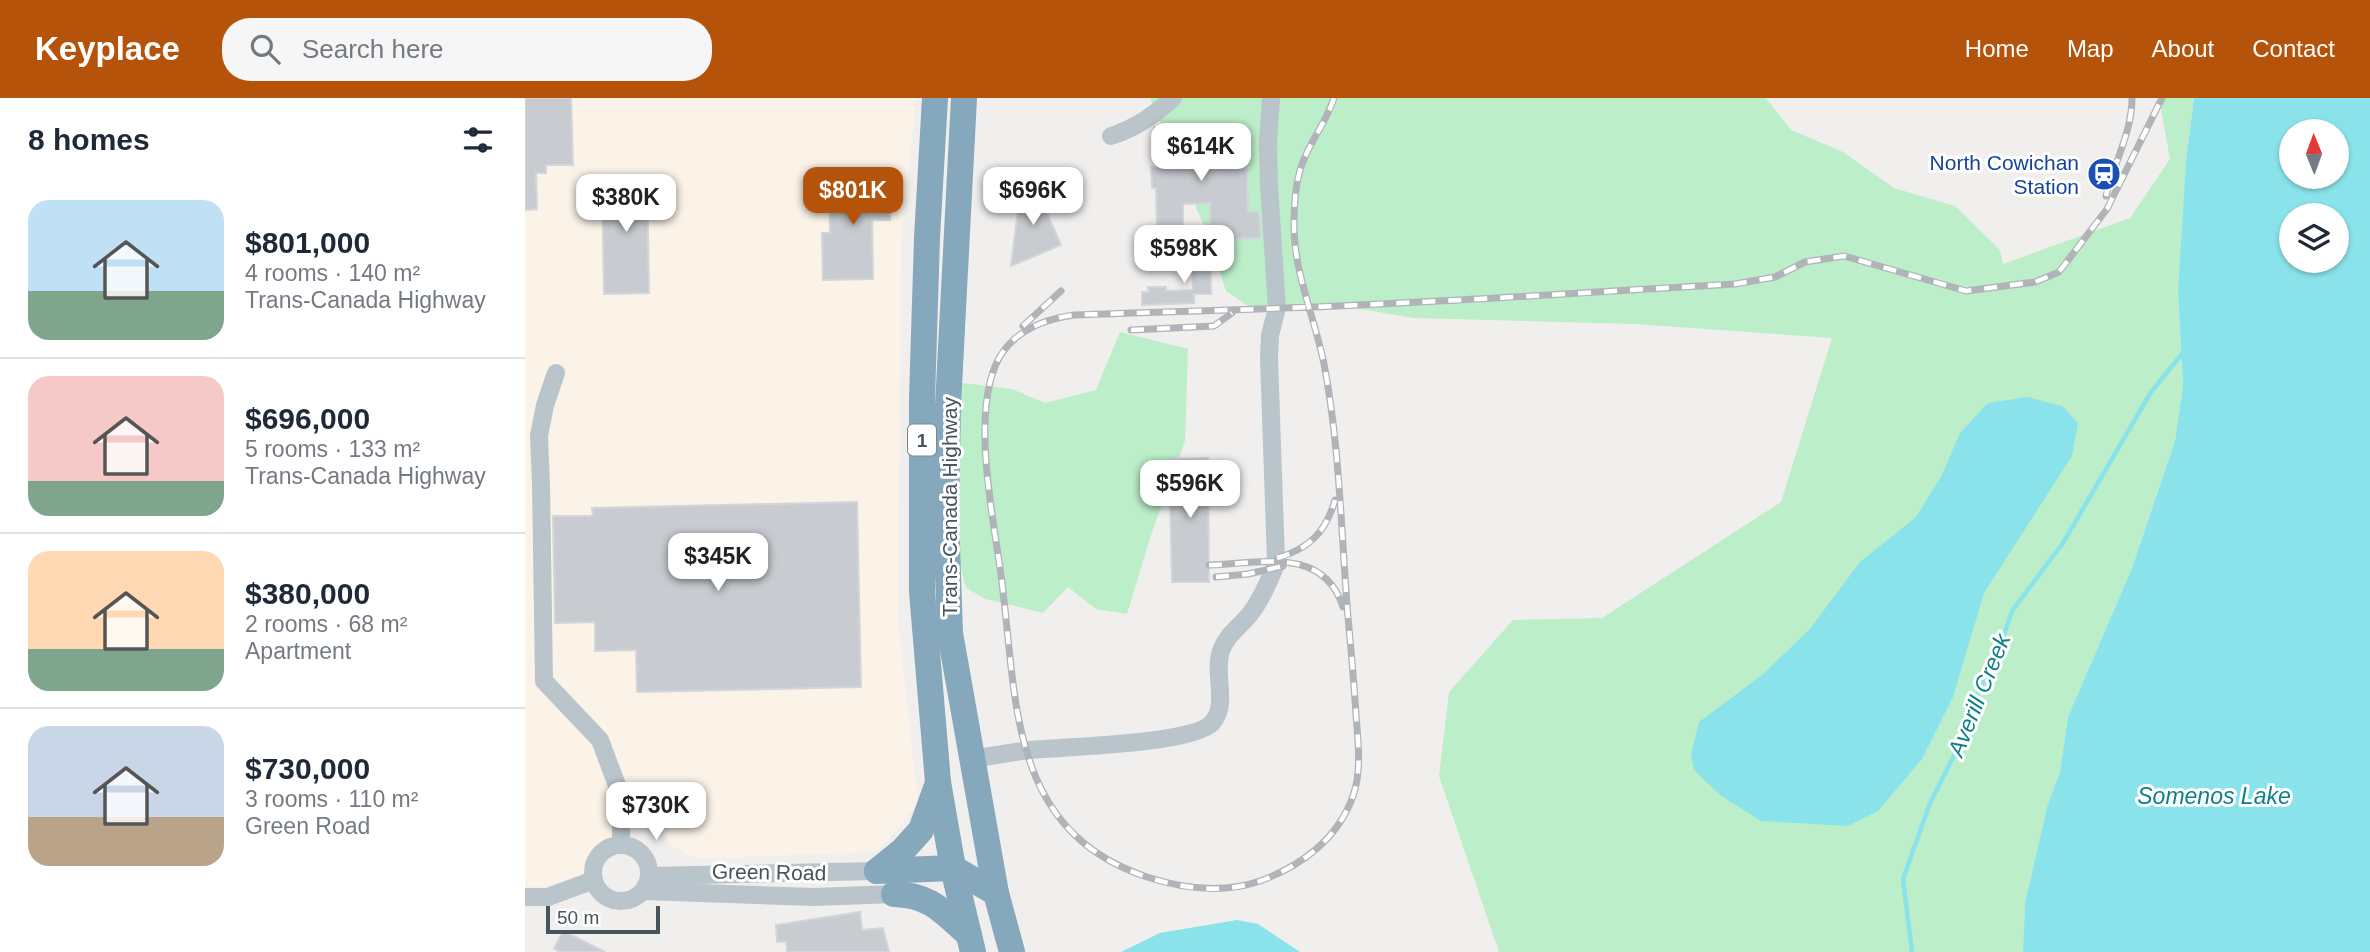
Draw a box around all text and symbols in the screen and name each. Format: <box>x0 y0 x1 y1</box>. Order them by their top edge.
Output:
search box <box>222 18 712 81</box>
text: Keyplace <box>35 30 180 67</box>
icon: search <box>246 30 284 68</box>
text: Search here <box>302 34 444 64</box>
text: Home <box>1965 35 2029 62</box>
text: Map <box>2067 35 2114 62</box>
text: About <box>2152 35 2214 62</box>
text: Contact <box>2252 35 2335 62</box>
north arrow <box>2279 119 2349 189</box>
map controls <box>2279 119 2349 273</box>
icon: filters <box>459 121 497 159</box>
text: 8 homes <box>28 123 150 156</box>
pin: $614K <box>1152 123 1250 183</box>
text: $614K <box>1167 133 1235 159</box>
place label: North Cowichan Station <box>1930 151 2079 198</box>
station icon: North Cowichan Station <box>2085 155 2123 193</box>
pin: $801K <box>804 167 902 227</box>
pin: $696K <box>984 167 1082 227</box>
pin: $380K <box>577 174 675 234</box>
text: $801K <box>819 177 887 203</box>
text: $696K <box>999 177 1067 203</box>
text: $380K <box>592 184 660 210</box>
button: layers <box>2279 203 2349 273</box>
text: $801,000 <box>245 226 370 259</box>
pin: $598K <box>1135 226 1233 285</box>
icon: home <box>84 228 168 312</box>
text: $598K <box>1150 235 1218 261</box>
text: 4 rooms · 140 m² <box>245 260 420 286</box>
text: Trans-Canada Highway <box>245 287 486 313</box>
street label: Trans-Canada Highway <box>938 397 961 617</box>
text: $696,000 <box>245 402 370 435</box>
icon: home <box>84 404 168 488</box>
road number: 1 <box>908 424 936 456</box>
text: 5 rooms · 133 m² <box>245 436 420 462</box>
pin: $596K <box>1141 460 1239 520</box>
text: Trans-Canada Highway <box>245 463 486 489</box>
text: $596K <box>1156 470 1224 496</box>
pin: $345K <box>669 533 767 593</box>
text: $345K <box>684 543 752 569</box>
text: $380,000 <box>245 577 370 610</box>
icon: home <box>84 579 168 663</box>
text: 2 rooms · 68 m² <box>245 611 407 637</box>
water label: Averill Creek <box>1942 628 2016 762</box>
text: Apartment <box>245 638 351 664</box>
text: $730,000 <box>245 752 370 785</box>
icon: home <box>84 754 168 838</box>
pin: $730K <box>607 782 705 842</box>
water label: Somenos Lake <box>2137 783 2291 809</box>
text: 3 rooms · 110 m² <box>245 786 418 812</box>
text: $730K <box>622 792 690 818</box>
text: Green Road <box>245 813 370 839</box>
street label: Green Road <box>712 860 826 884</box>
scale bar <box>546 903 660 935</box>
text: 50 m <box>557 907 599 928</box>

